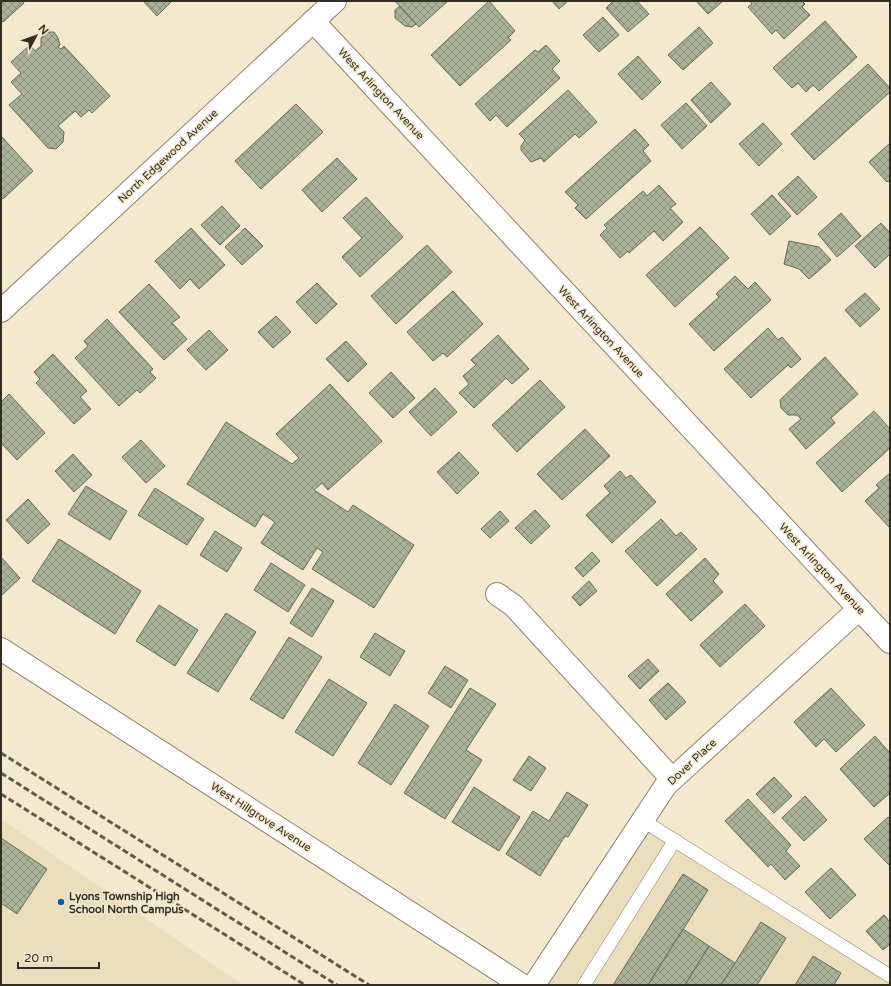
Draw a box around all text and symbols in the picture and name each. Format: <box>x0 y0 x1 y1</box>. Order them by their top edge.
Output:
north arrow <box>16 16 56 56</box>
text: N <box>35 22 51 37</box>
street label: West Arlington Avenue <box>335 46 427 142</box>
street label: North Edgewood Avenue <box>115 106 221 206</box>
street label: West Arlington Avenue <box>555 284 647 380</box>
street label: West Arlington Avenue <box>776 521 868 617</box>
street label: Dover Place <box>665 736 719 788</box>
street label: West Hillgrove Avenue <box>208 780 314 854</box>
place label: Lyons Township High School North Campus <box>69 890 184 917</box>
marker: Lyons Township High School North Campus <box>56 897 66 907</box>
scale bar <box>18 944 99 970</box>
text: 20 m <box>24 951 53 965</box>

